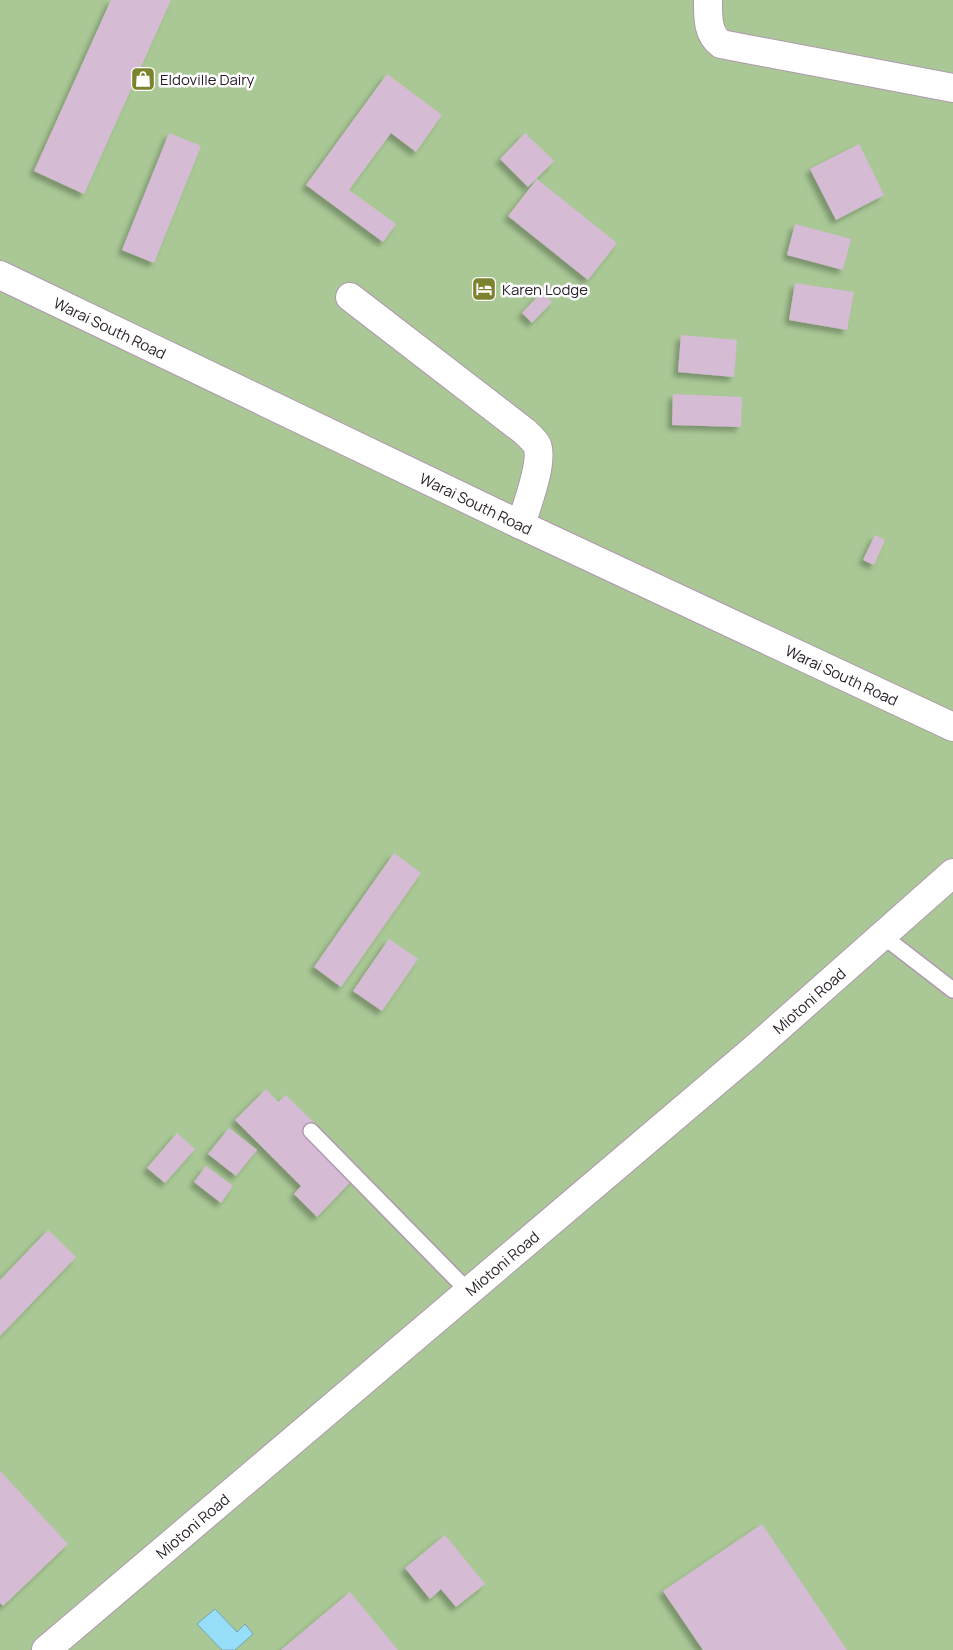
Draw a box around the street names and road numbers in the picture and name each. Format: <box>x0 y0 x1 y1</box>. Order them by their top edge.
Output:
street label: Warai South Road <box>50 292 170 364</box>
street label: Warai South Road <box>416 468 536 539</box>
street label: Warai South Road <box>782 640 902 710</box>
street label: Miotoni Road <box>768 963 850 1038</box>
street label: Miotoni Road <box>461 1226 543 1300</box>
street label: Miotoni Road <box>151 1488 234 1563</box>

